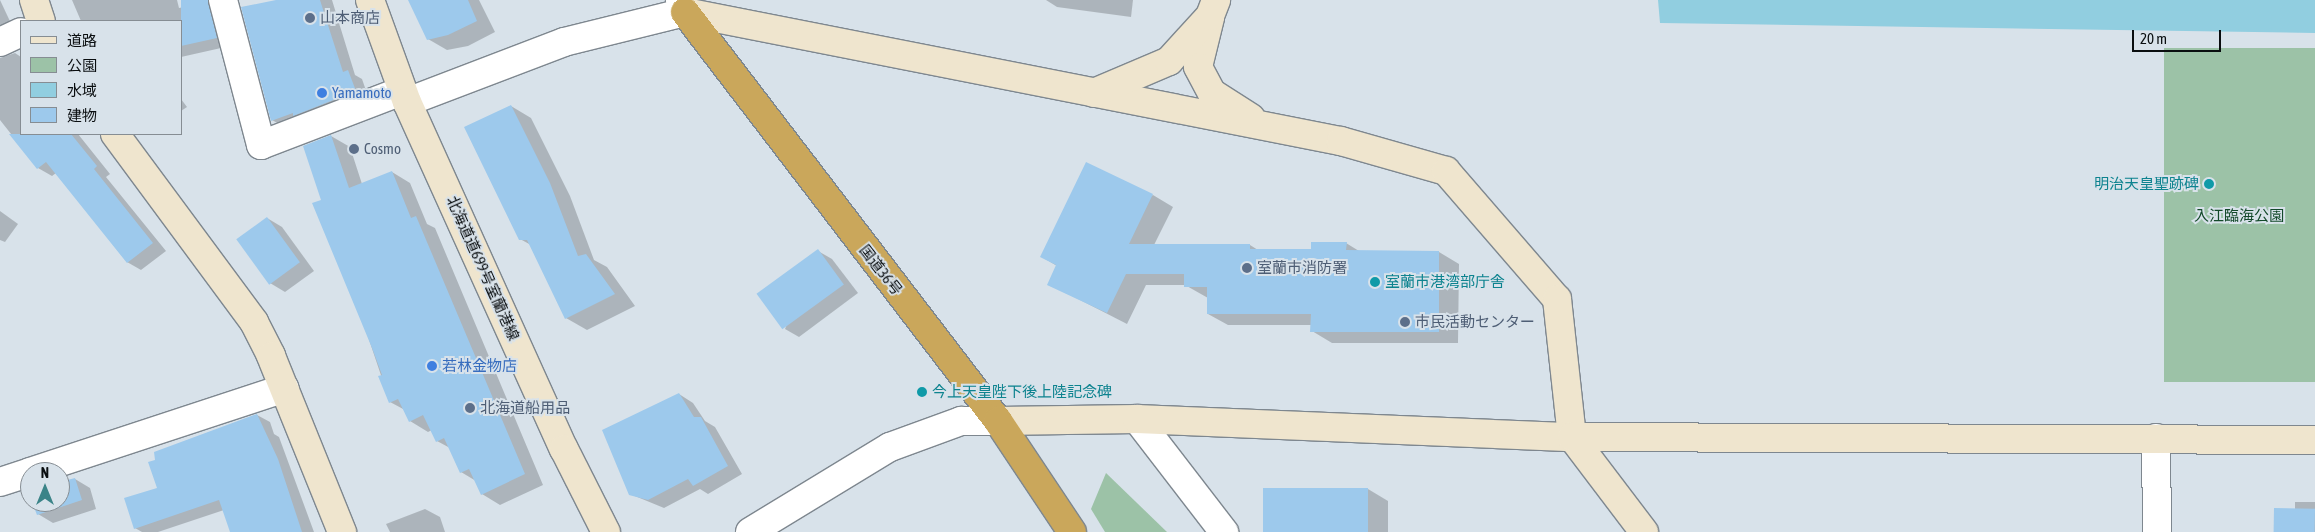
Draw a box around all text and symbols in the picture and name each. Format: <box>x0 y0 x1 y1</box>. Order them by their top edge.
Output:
place label: 山本商店 <box>320 9 380 27</box>
marker: 山本商店 <box>304 12 316 24</box>
legend <box>20 20 182 135</box>
scale bar <box>2135 20 2224 52</box>
text: 20 m <box>2140 30 2167 47</box>
text: 道路 <box>67 32 97 49</box>
text: 公園 <box>67 57 97 74</box>
text: 水域 <box>67 82 97 99</box>
place label: Yamamoto <box>332 84 392 102</box>
marker: Yamamoto <box>316 87 328 99</box>
text: 建物 <box>67 107 97 124</box>
place label: Cosmo <box>364 140 401 158</box>
marker: Cosmo <box>348 143 360 155</box>
place label: 明治天皇聖跡碑 <box>2094 175 2199 193</box>
marker: 明治天皇聖跡碑 <box>2203 178 2215 190</box>
street label: 北海道道699号室蘭港線 <box>443 193 523 343</box>
park label: 入江臨海公園 <box>2194 207 2284 225</box>
street label: 国道36号 <box>856 241 906 299</box>
place label: 室蘭市消防署 <box>1257 259 1347 277</box>
marker: 室蘭市消防署 <box>1241 262 1253 274</box>
place label: 室蘭市港湾部庁舎 <box>1385 273 1505 291</box>
marker: 室蘭市港湾部庁舎 <box>1369 276 1381 288</box>
place label: 市民活動センター <box>1415 313 1535 331</box>
marker: 市民活動センター <box>1399 316 1411 328</box>
place label: 若林金物店 <box>442 357 517 375</box>
marker: 若林金物店 <box>426 360 438 372</box>
place label: 今上天皇陛下後上陸記念碑 <box>932 383 1112 401</box>
marker: 今上天皇陛下後上陸記念碑 <box>916 386 928 398</box>
place label: 北海道船用品 <box>480 399 570 417</box>
marker: 北海道船用品 <box>464 402 476 414</box>
north arrow <box>20 462 70 512</box>
text: N <box>41 465 49 481</box>

